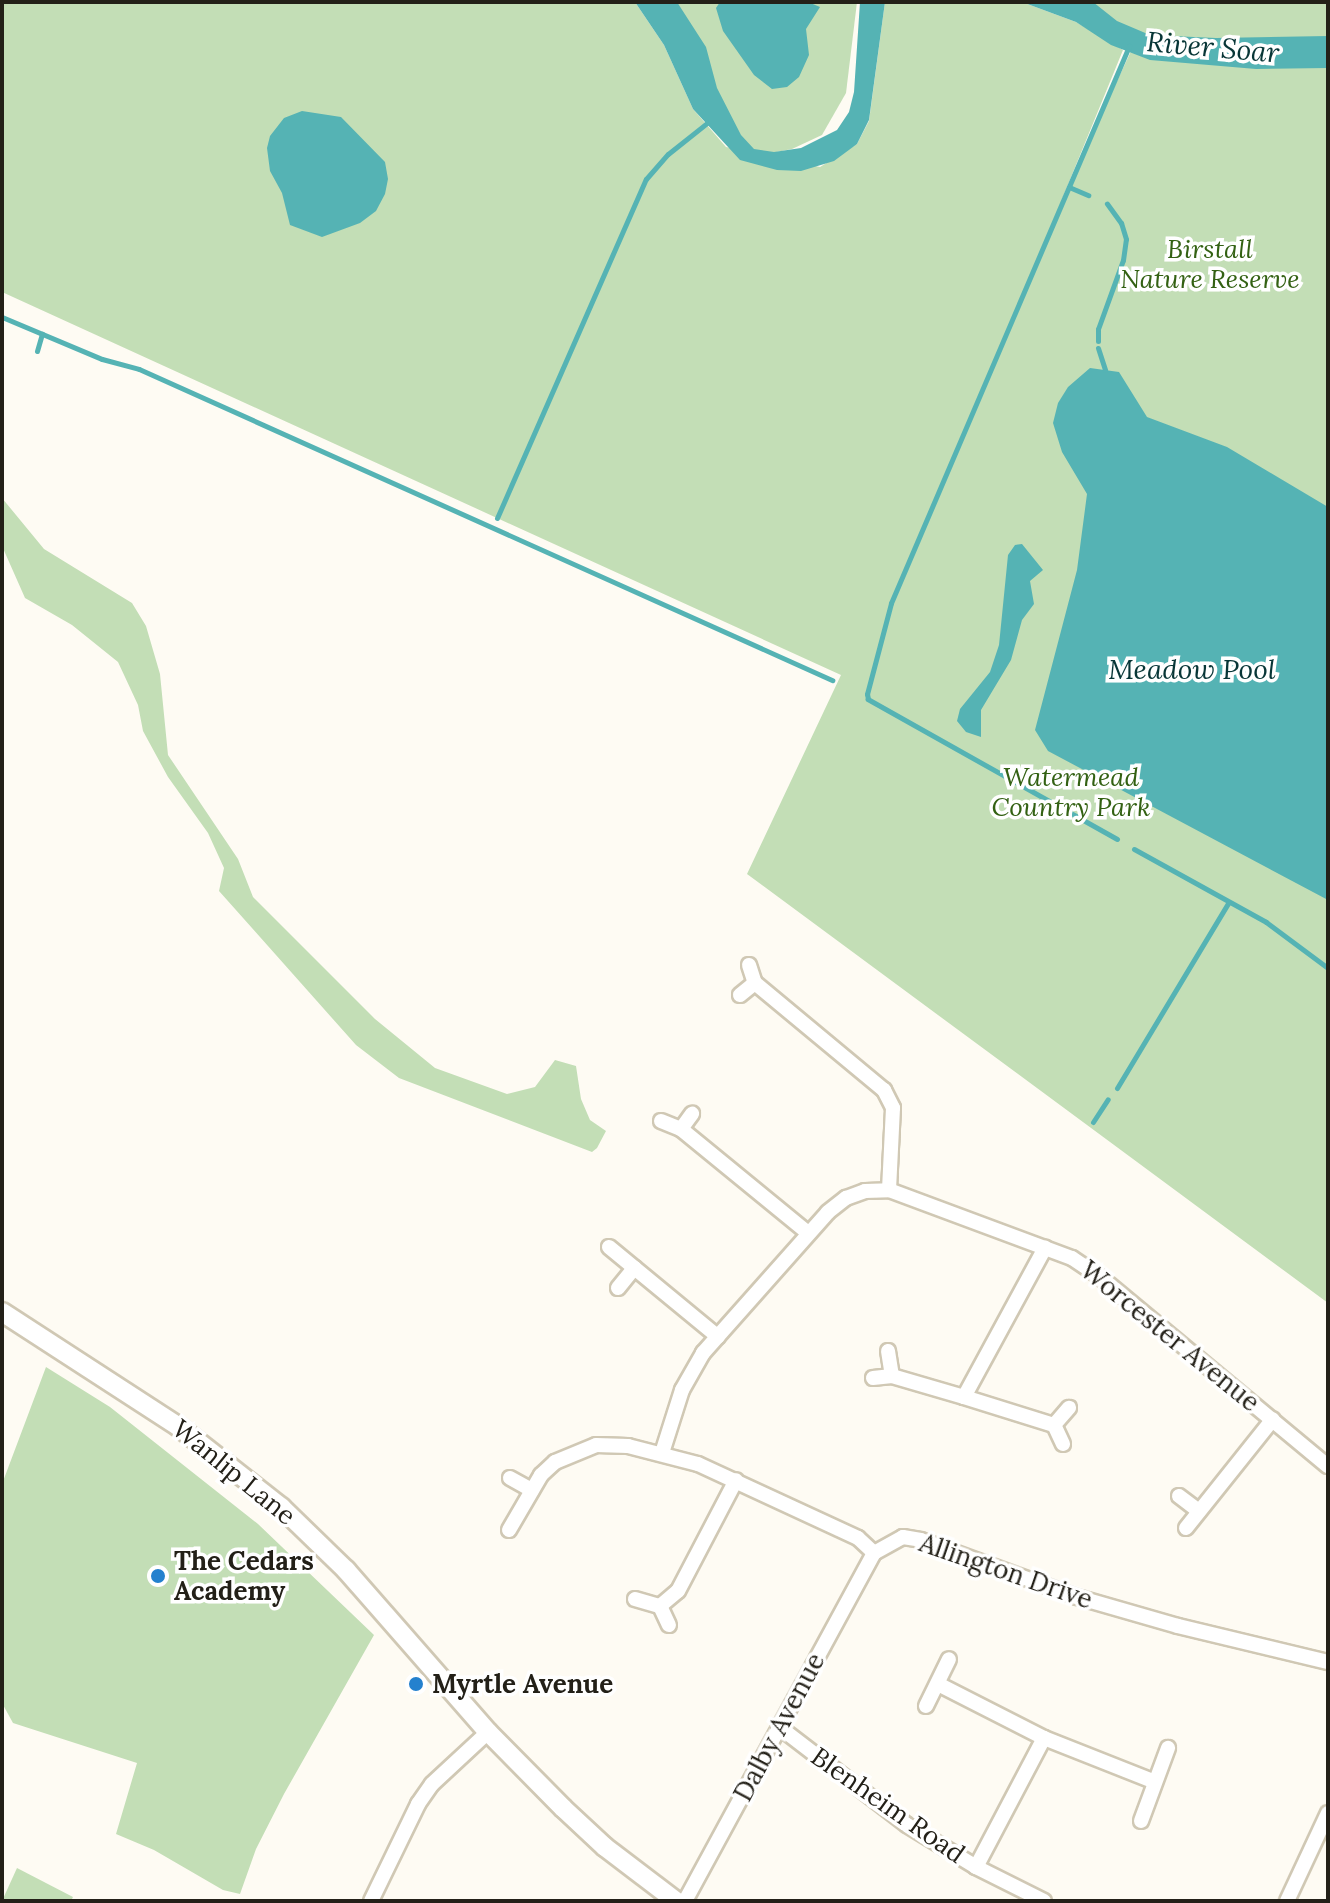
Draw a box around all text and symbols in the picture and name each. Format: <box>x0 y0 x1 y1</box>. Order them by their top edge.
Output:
water label: River Soar <box>1145 24 1281 70</box>
park label: Birstall Nature Reserve <box>1120 233 1300 294</box>
water label: Meadow Pool <box>1108 652 1276 686</box>
park label: Watermead Country Park <box>991 761 1151 822</box>
street label: Worcester Avenue <box>1074 1254 1266 1418</box>
street label: Wanlip Lane <box>166 1413 302 1531</box>
street label: Allington Drive <box>915 1527 1097 1615</box>
place label: The Cedars Academy <box>174 1545 314 1606</box>
marker: The Cedars Academy <box>149 1567 167 1585</box>
street label: Dalby Avenue <box>727 1648 831 1806</box>
place label: Myrtle Avenue <box>432 1668 613 1700</box>
marker: Myrtle Avenue <box>407 1675 425 1693</box>
street label: Blenheim Road <box>805 1741 971 1869</box>

